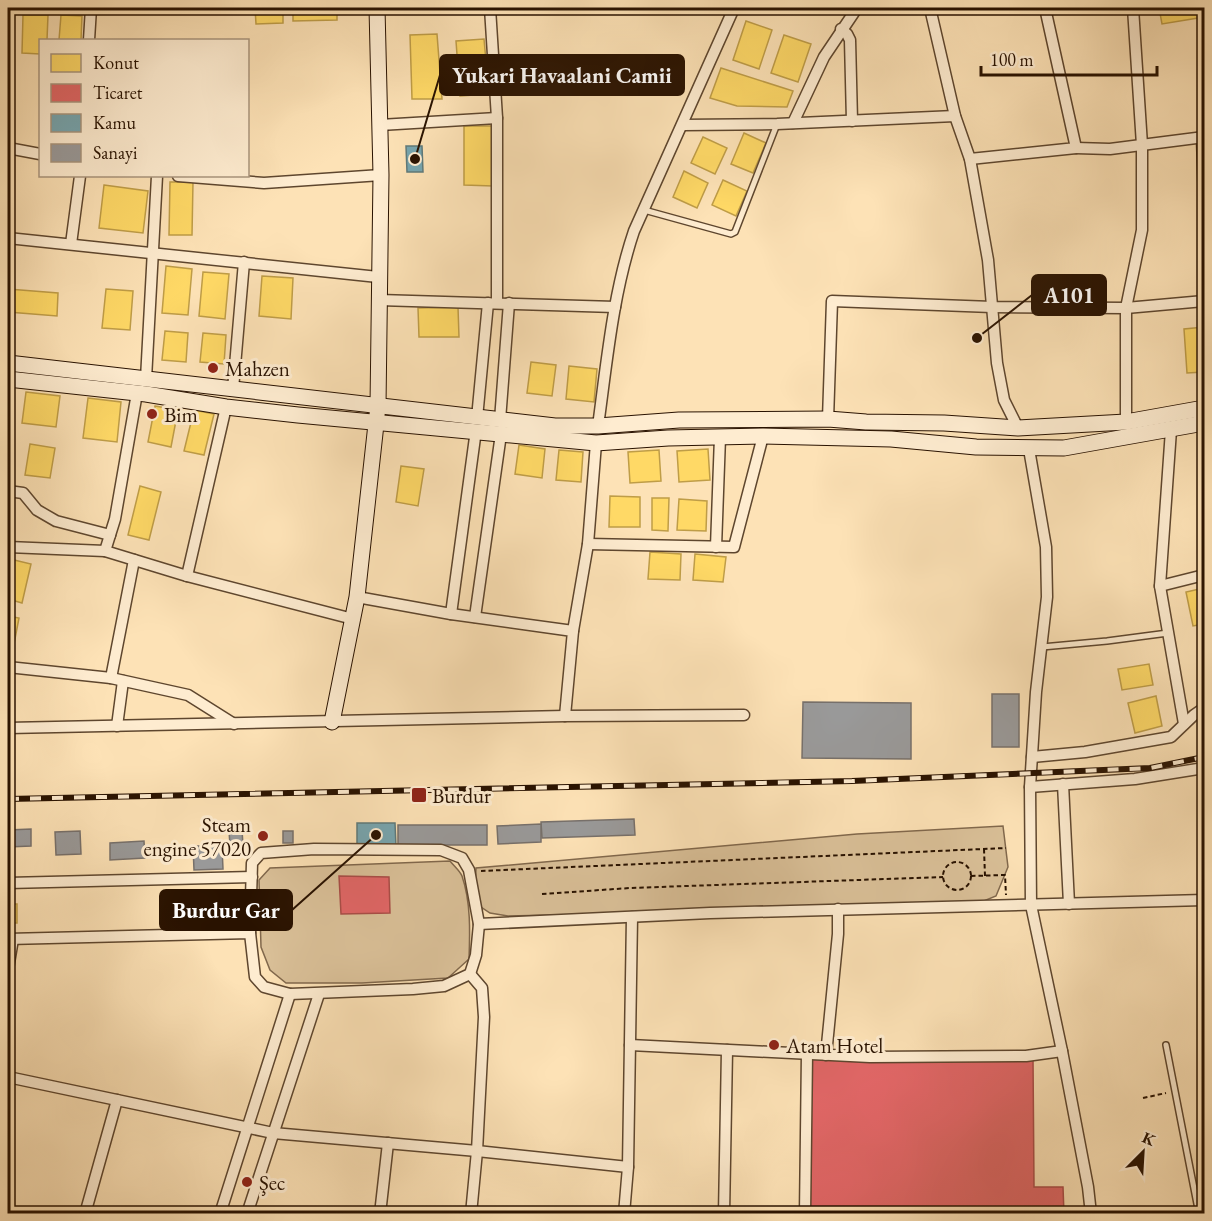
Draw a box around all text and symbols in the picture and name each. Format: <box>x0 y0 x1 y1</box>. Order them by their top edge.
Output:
legend <box>39 39 249 177</box>
scale bar <box>981 39 1156 77</box>
text: 100 m <box>990 48 1034 71</box>
text: Konut <box>93 51 139 74</box>
callout: Yukari Havaalani Camii <box>440 55 684 95</box>
text: Yukari Havaalani Camii <box>452 61 672 90</box>
text: Ticaret <box>93 81 143 104</box>
text: Kamu <box>93 111 136 134</box>
text: Sanayi <box>93 141 138 164</box>
callout: A101 <box>1032 275 1106 315</box>
text: A101 <box>1043 281 1094 310</box>
place label: Mahzen <box>225 355 290 382</box>
marker: Mahzen <box>206 361 220 375</box>
place label: Bim <box>164 401 198 428</box>
marker: Bim <box>145 407 159 421</box>
place label: Burdur <box>432 782 491 809</box>
marker: Burdur <box>410 786 428 804</box>
place label: Steam engine 57020 <box>144 811 251 862</box>
marker: Steam engine 57020 <box>256 829 270 843</box>
callout: Burdur Gar <box>160 890 292 930</box>
text: Burdur Gar <box>172 896 281 925</box>
place label: Atam Hotel <box>785 1032 883 1059</box>
marker: Atam Hotel <box>767 1038 781 1052</box>
north arrow <box>1113 1122 1173 1182</box>
text: K <box>1139 1127 1159 1151</box>
place label: Şec <box>259 1169 285 1196</box>
marker: Şec <box>240 1175 254 1189</box>

